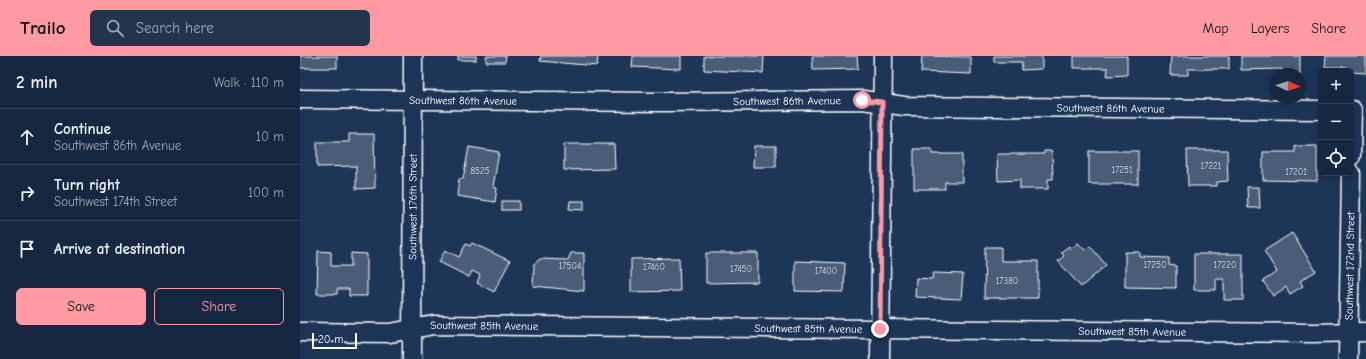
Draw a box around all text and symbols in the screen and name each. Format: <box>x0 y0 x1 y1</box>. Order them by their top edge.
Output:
search box <box>90 10 370 46</box>
text: Trailo <box>20 17 66 39</box>
icon: search <box>104 17 126 39</box>
text: Search here <box>136 19 214 37</box>
text: Map <box>1202 20 1229 37</box>
text: Layers <box>1251 20 1289 37</box>
text: Share <box>1311 20 1346 37</box>
north arrow <box>1270 68 1306 104</box>
map controls <box>1318 68 1354 176</box>
button: + <box>1318 68 1354 104</box>
text: 2 min <box>16 73 57 92</box>
text: Walk · 110 m <box>213 75 284 90</box>
route start <box>853 91 871 109</box>
street label: Southwest 86th Avenue <box>409 94 517 108</box>
street label: Southwest 86th Avenue <box>733 94 841 108</box>
street label: Southwest 86th Avenue <box>1057 101 1165 116</box>
button: − <box>1318 104 1354 140</box>
text: Continue <box>54 120 111 138</box>
icon: ahead <box>16 126 38 148</box>
text: 10 m <box>256 129 284 144</box>
text: Southwest 86th Avenue <box>54 138 181 153</box>
button: locate <box>1318 140 1354 176</box>
street label: Southwest 176th Street <box>406 153 420 260</box>
house number: 17221 <box>1201 161 1222 171</box>
house number: 17251 <box>1112 165 1133 175</box>
house number: 8525 <box>470 166 490 176</box>
house number: 17201 <box>1285 167 1307 177</box>
text: Turn right <box>54 176 120 194</box>
icon: right <box>16 182 38 204</box>
text: 100 m <box>248 185 284 200</box>
text: Southwest 174th Street <box>54 194 177 209</box>
street label: Southwest 172nd Street <box>1343 211 1357 320</box>
icon: arrive <box>16 238 38 260</box>
text: Arrive at destination <box>54 240 185 258</box>
house number: 17250 <box>1144 260 1166 270</box>
house number: 17220 <box>1214 260 1236 270</box>
house number: 17504 <box>559 261 581 271</box>
house number: 17460 <box>643 262 665 272</box>
house number: 17450 <box>730 264 752 274</box>
house number: 17400 <box>815 266 837 276</box>
house number: 17380 <box>996 276 1018 286</box>
button: Save <box>16 288 146 325</box>
button: Share <box>154 288 284 325</box>
street label: Southwest 85th Avenue <box>429 319 539 333</box>
route end <box>871 320 889 338</box>
street label: Southwest 85th Avenue <box>754 322 863 336</box>
street label: Southwest 85th Avenue <box>1078 325 1187 339</box>
scale bar <box>312 331 357 350</box>
text: 20 m <box>318 333 343 346</box>

